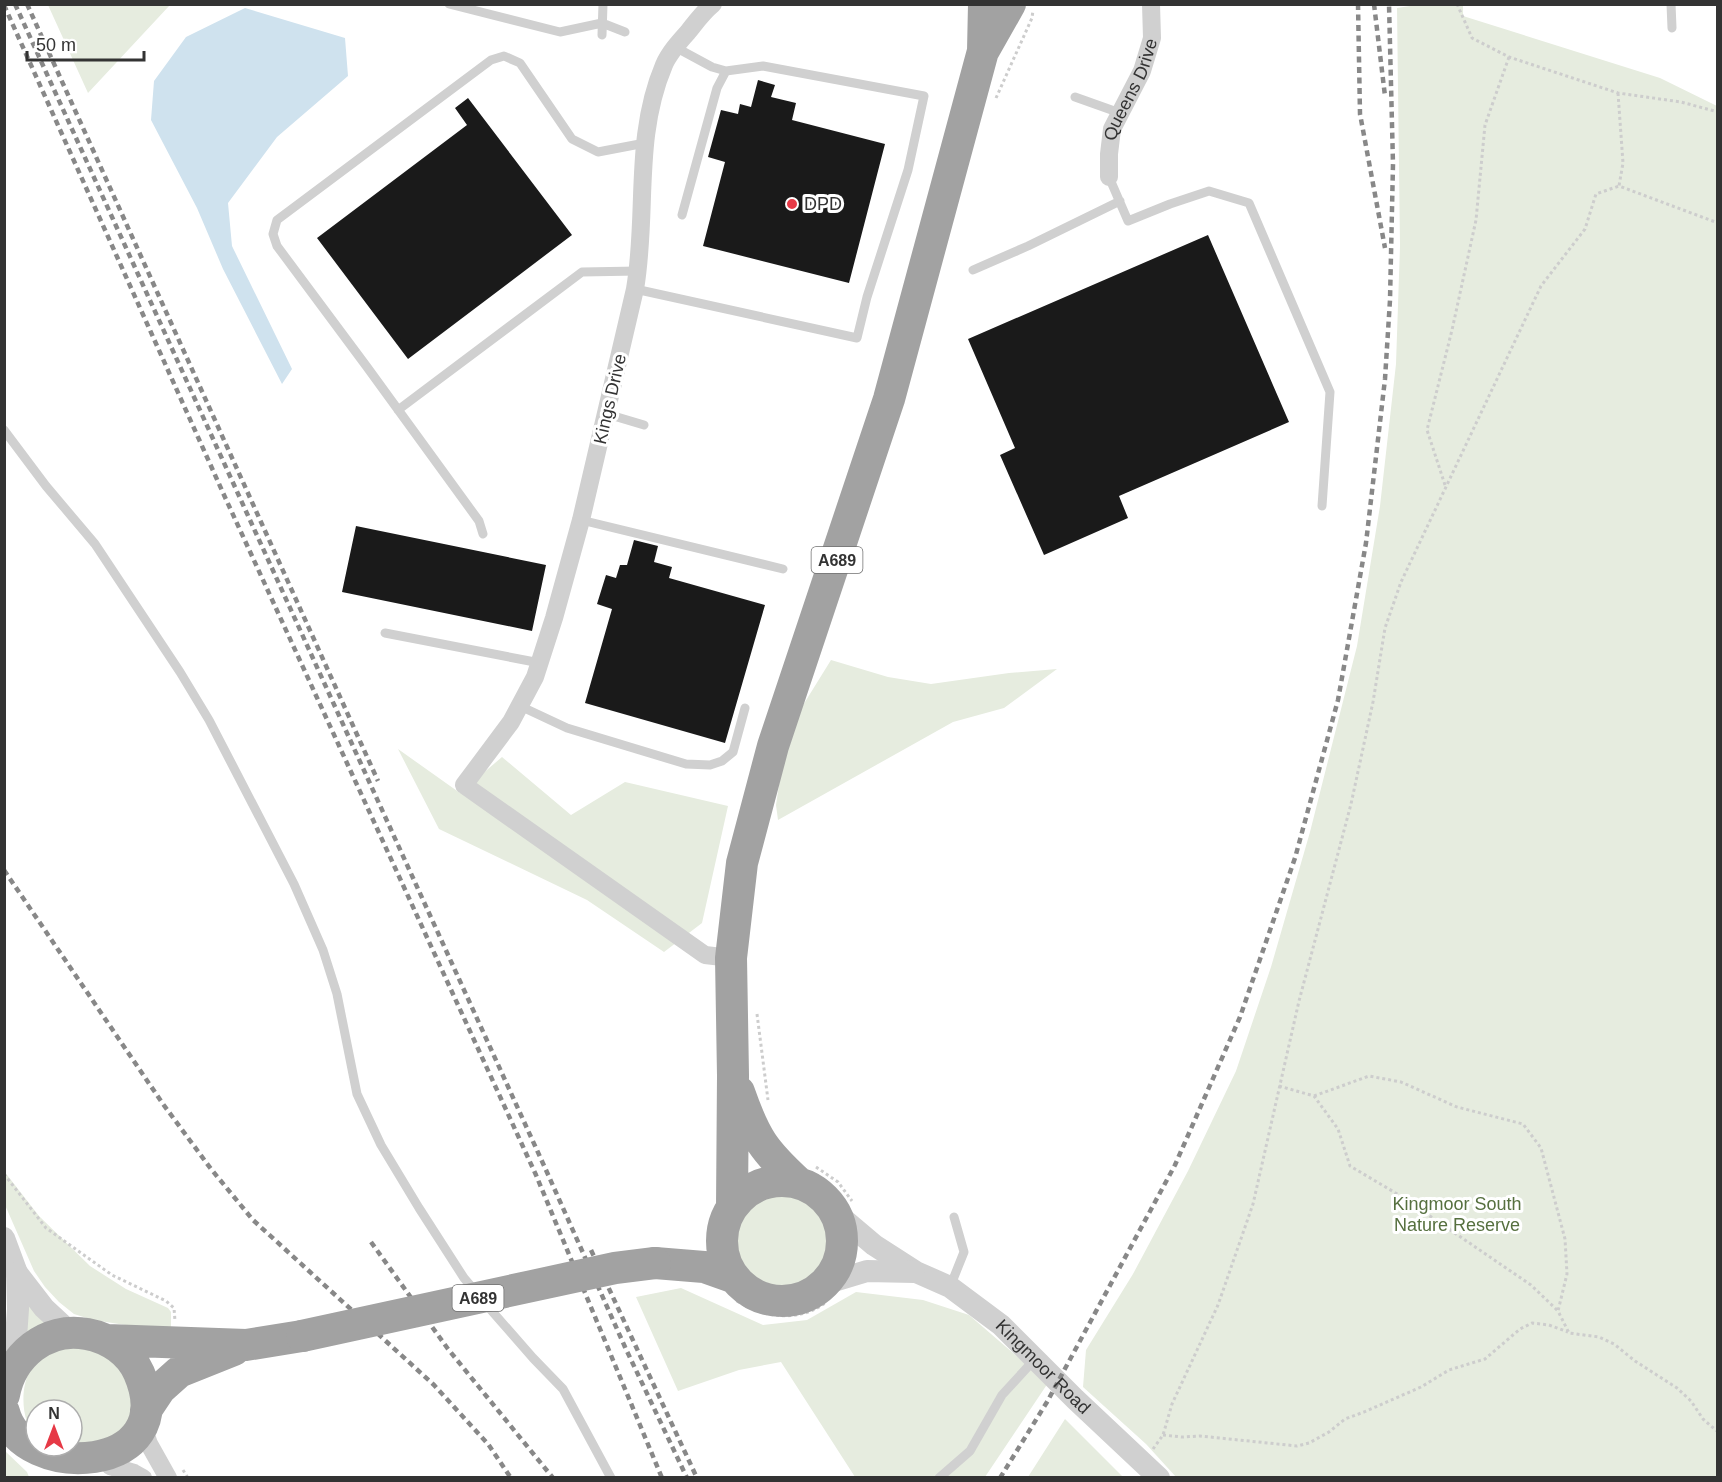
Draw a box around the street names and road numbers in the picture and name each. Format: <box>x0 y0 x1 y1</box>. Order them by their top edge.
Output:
street label: Queens Drive <box>1101 36 1161 141</box>
street label: Kings Drive <box>590 352 630 446</box>
road number: A689 <box>812 547 862 573</box>
road number: A689 <box>452 1285 504 1311</box>
street label: Kingmoor Road <box>992 1316 1094 1418</box>

